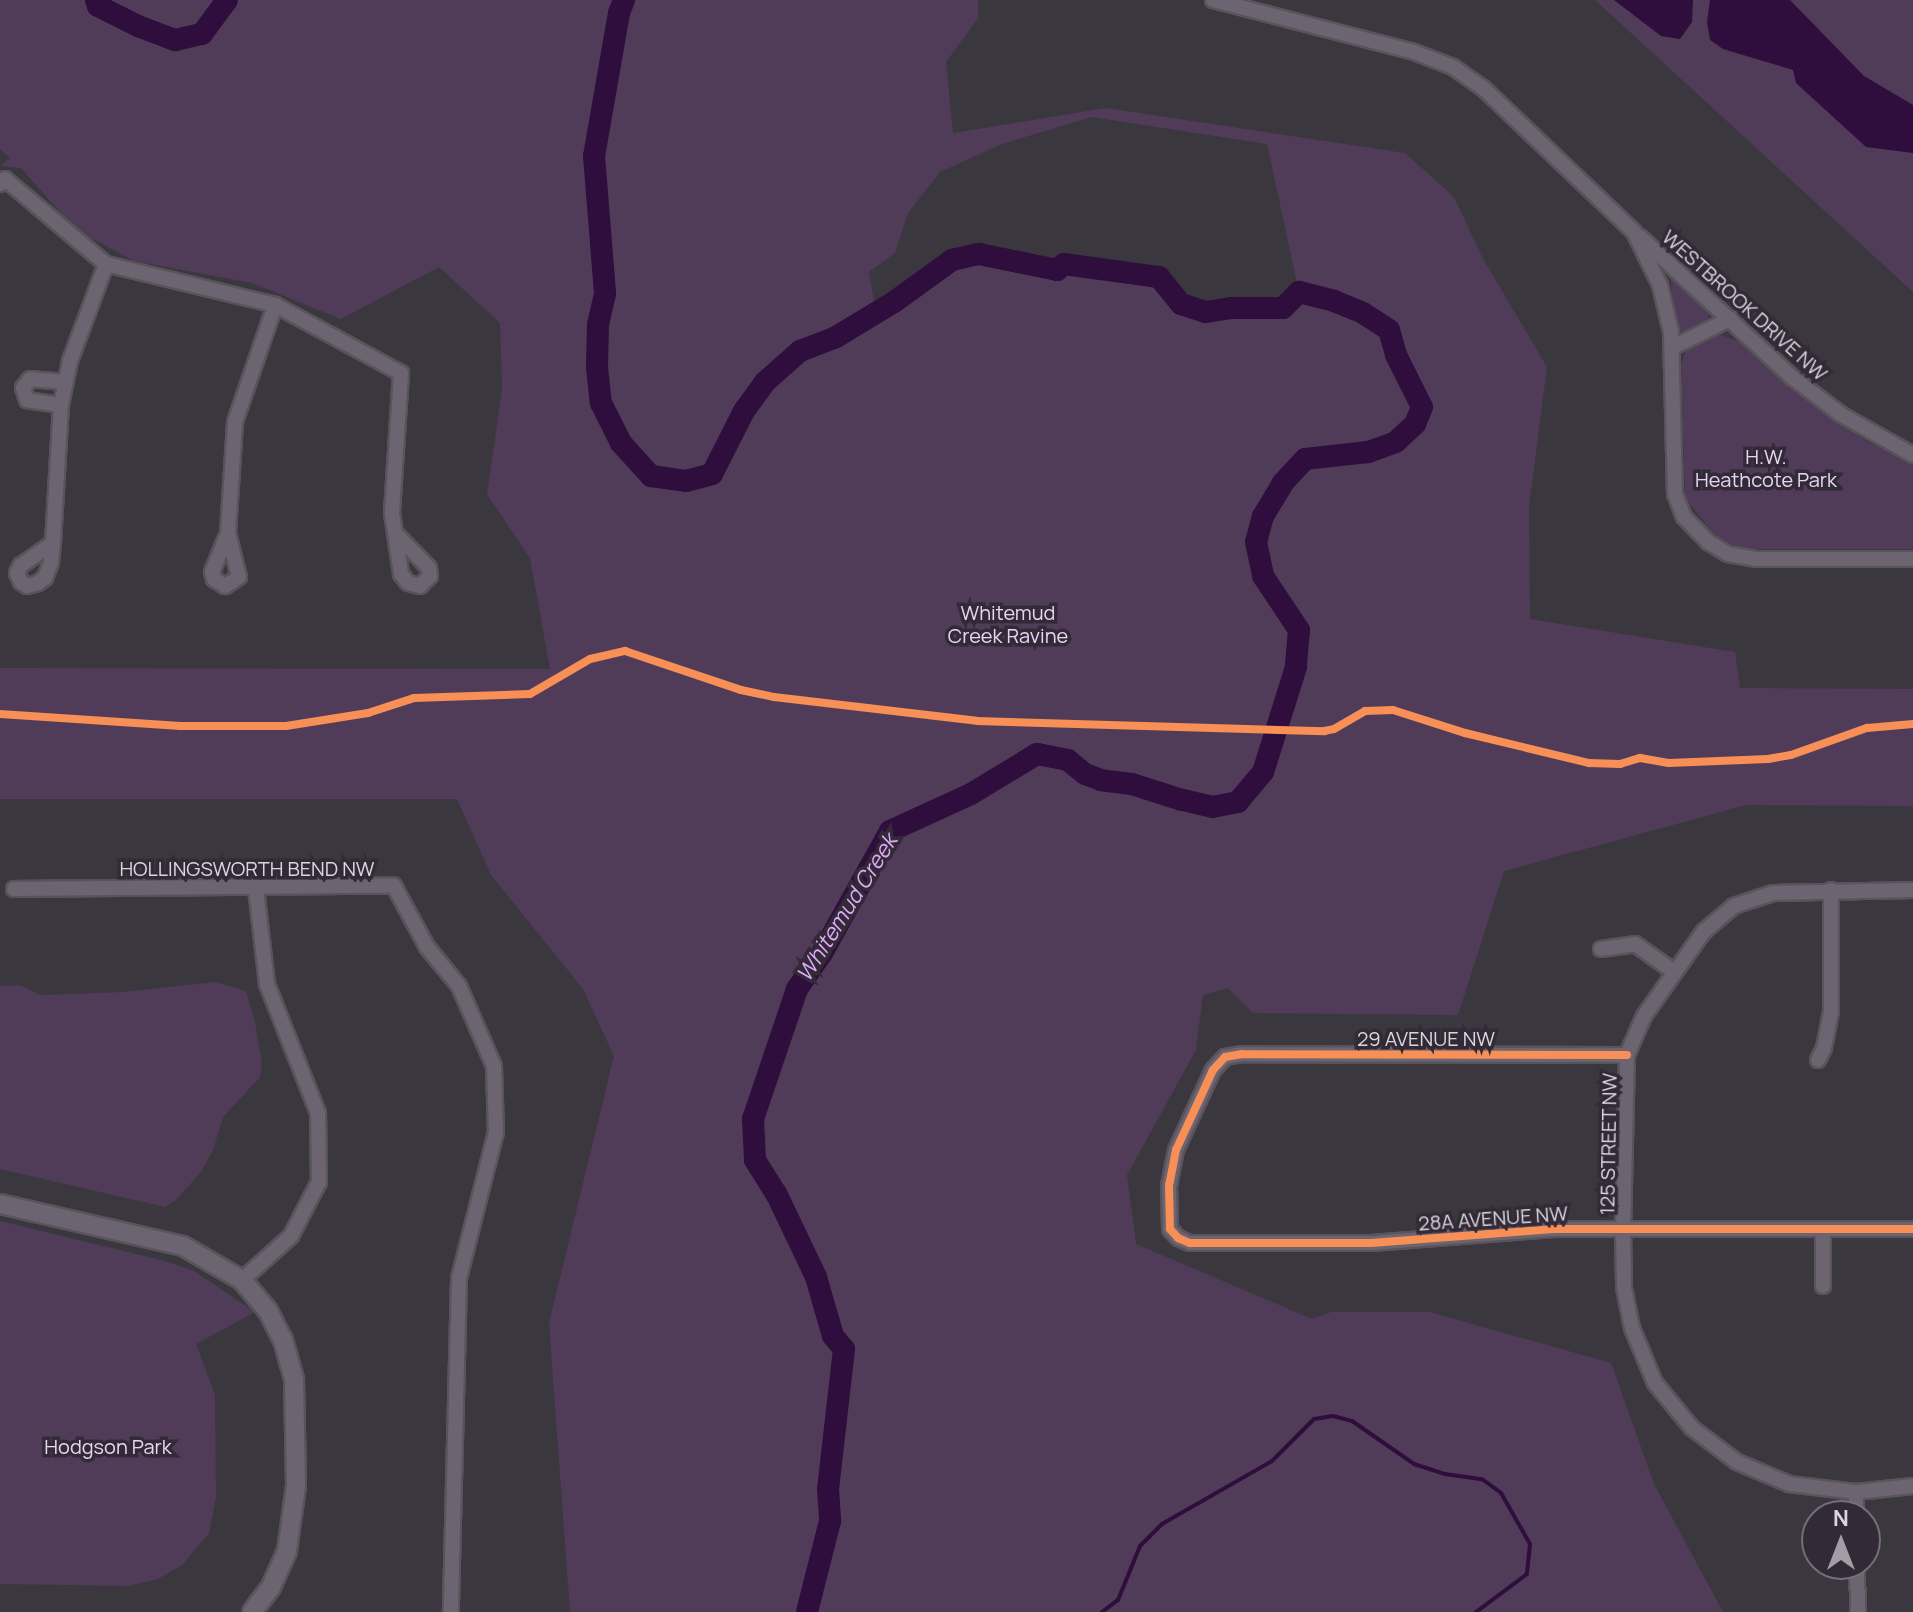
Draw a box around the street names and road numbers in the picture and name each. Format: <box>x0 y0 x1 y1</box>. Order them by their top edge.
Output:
street label: WESTBROOK DRIVE NW <box>1657 224 1833 386</box>
street label: HOLLINGSWORTH BEND NW <box>119 856 375 880</box>
street label: 29 AVENUE NW <box>1357 1026 1495 1050</box>
street label: 125 STREET NW <box>1595 1072 1621 1216</box>
street label: 28A AVENUE NW <box>1417 1201 1569 1235</box>

